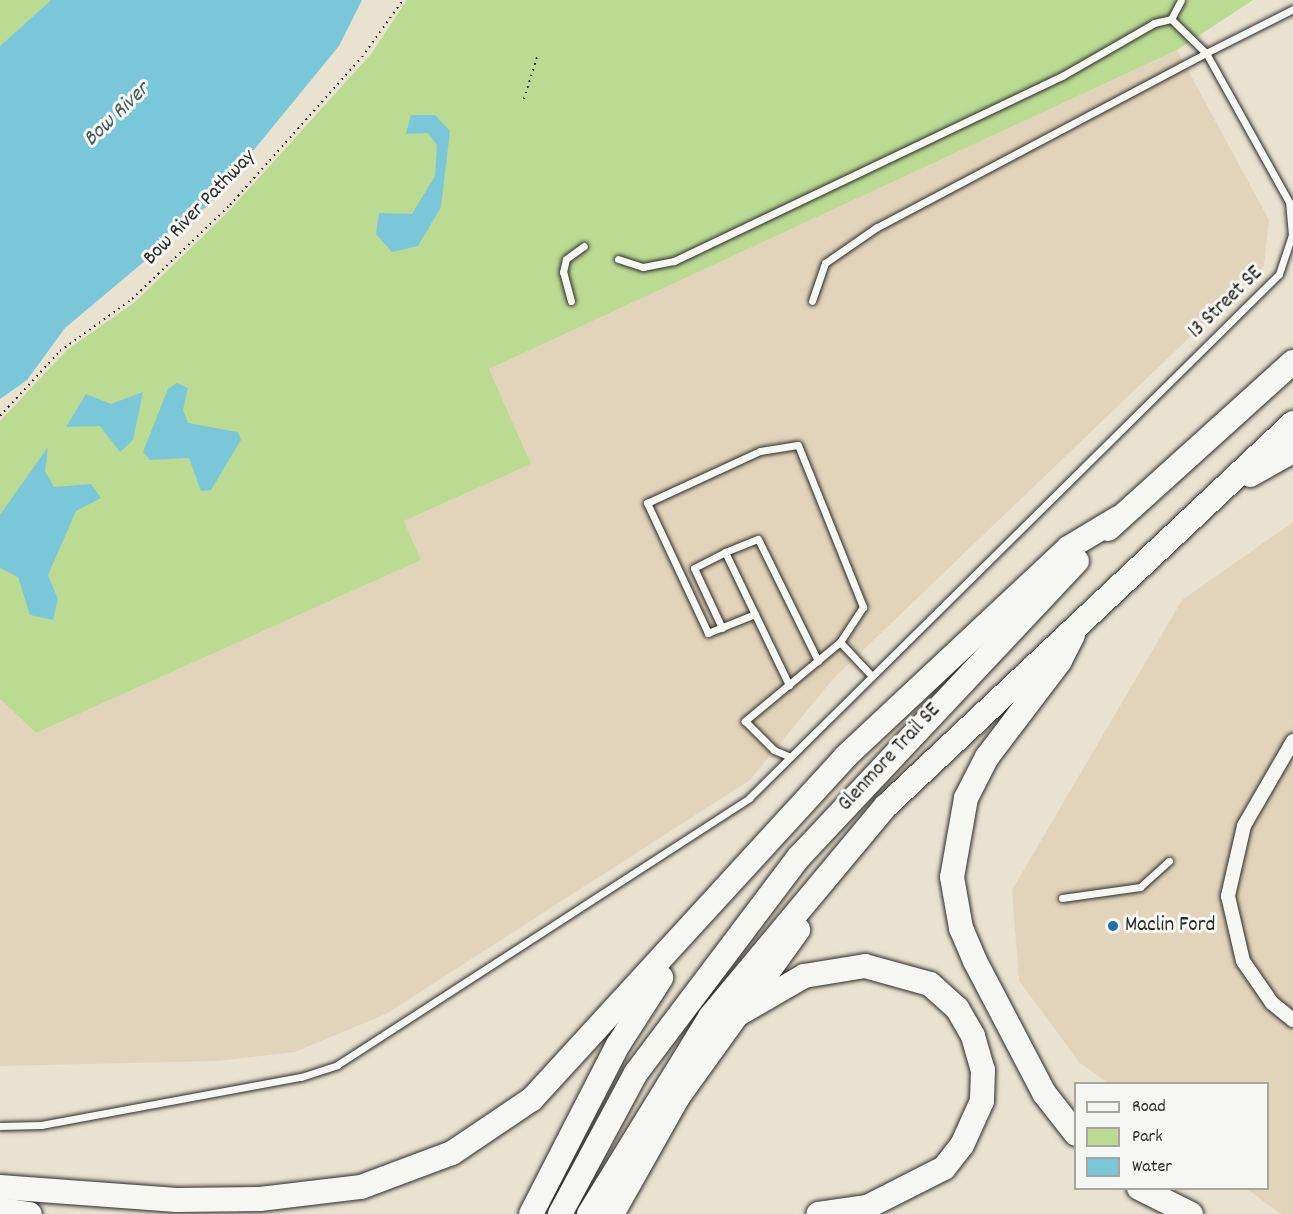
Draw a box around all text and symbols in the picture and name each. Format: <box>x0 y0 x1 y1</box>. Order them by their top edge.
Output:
water label: Bow River <box>79 77 155 153</box>
street label: Bow River Pathway <box>139 145 261 271</box>
street label: 13 Street SE <box>1184 262 1268 344</box>
street label: Glenmore Trail SE <box>834 699 946 817</box>
place label: Maclin Ford <box>1125 913 1215 939</box>
marker: Maclin Ford <box>1106 919 1120 933</box>
legend <box>1074 1082 1269 1190</box>
text: Road <box>1132 1095 1166 1120</box>
text: Park <box>1132 1125 1163 1150</box>
text: Water <box>1132 1155 1172 1180</box>

